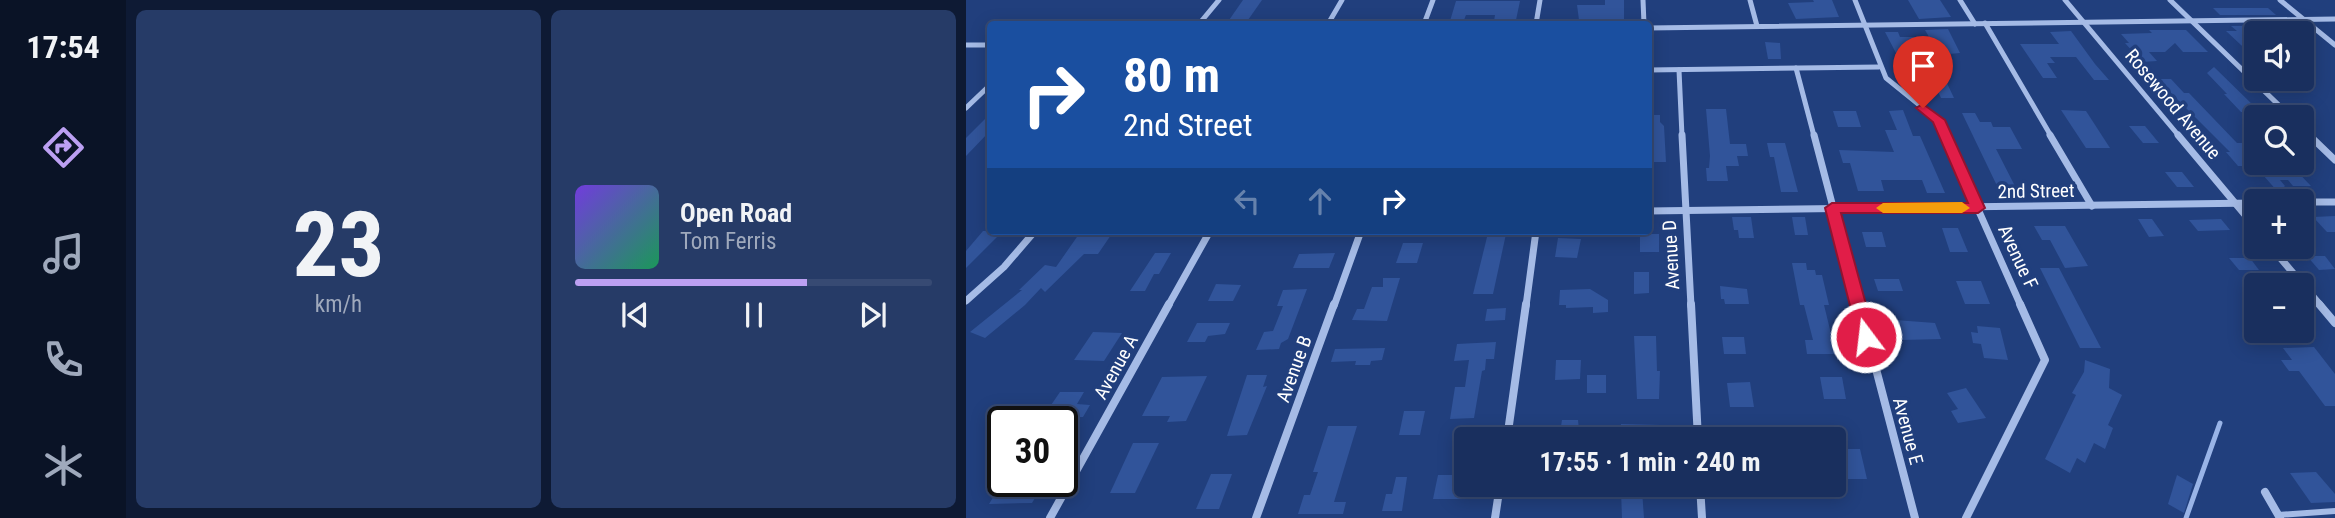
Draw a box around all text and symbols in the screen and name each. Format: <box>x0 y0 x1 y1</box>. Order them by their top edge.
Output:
map controls <box>2244 21 2314 343</box>
button: sound <box>2244 21 2314 91</box>
text: 17:54 <box>26 28 100 66</box>
pin <box>1893 36 1953 108</box>
street label: Rosewood Avenue <box>2120 44 2226 164</box>
text: 80 m <box>1123 47 1220 104</box>
icon: arrive <box>1904 47 1942 85</box>
icon: right <box>1008 49 1099 140</box>
button: search <box>2244 105 2314 175</box>
text: 2nd Street <box>1123 106 1253 144</box>
icon: directions <box>39 123 88 172</box>
street label: 2nd Street <box>1997 179 2075 203</box>
icon: left <box>1228 182 1266 220</box>
icon: ahead <box>1301 182 1339 220</box>
icon: right <box>1374 182 1412 220</box>
button: + <box>2244 189 2314 259</box>
text: 23 <box>293 192 384 298</box>
text: Open Road <box>680 198 792 228</box>
street label: Avenue D <box>1658 219 1684 291</box>
street label: Avenue F <box>1993 221 2043 293</box>
text: Tom Ferris <box>680 228 776 255</box>
icon: music <box>39 229 88 278</box>
button: − <box>2244 273 2314 343</box>
text: km/h <box>315 291 362 318</box>
icon: previous <box>616 296 654 334</box>
icon: pause <box>735 296 773 334</box>
icon: next <box>854 296 892 334</box>
position arrow <box>1829 300 1903 374</box>
street label: Avenue A <box>1089 331 1143 403</box>
street label: Avenue B <box>1271 332 1317 406</box>
icon: phone <box>39 335 88 384</box>
street label: Avenue E <box>1888 395 1928 467</box>
speed limit sign: 30 <box>987 406 1078 497</box>
icon: climate <box>39 441 88 490</box>
text: 17:55 · 1 min · 240 m <box>1540 447 1760 477</box>

